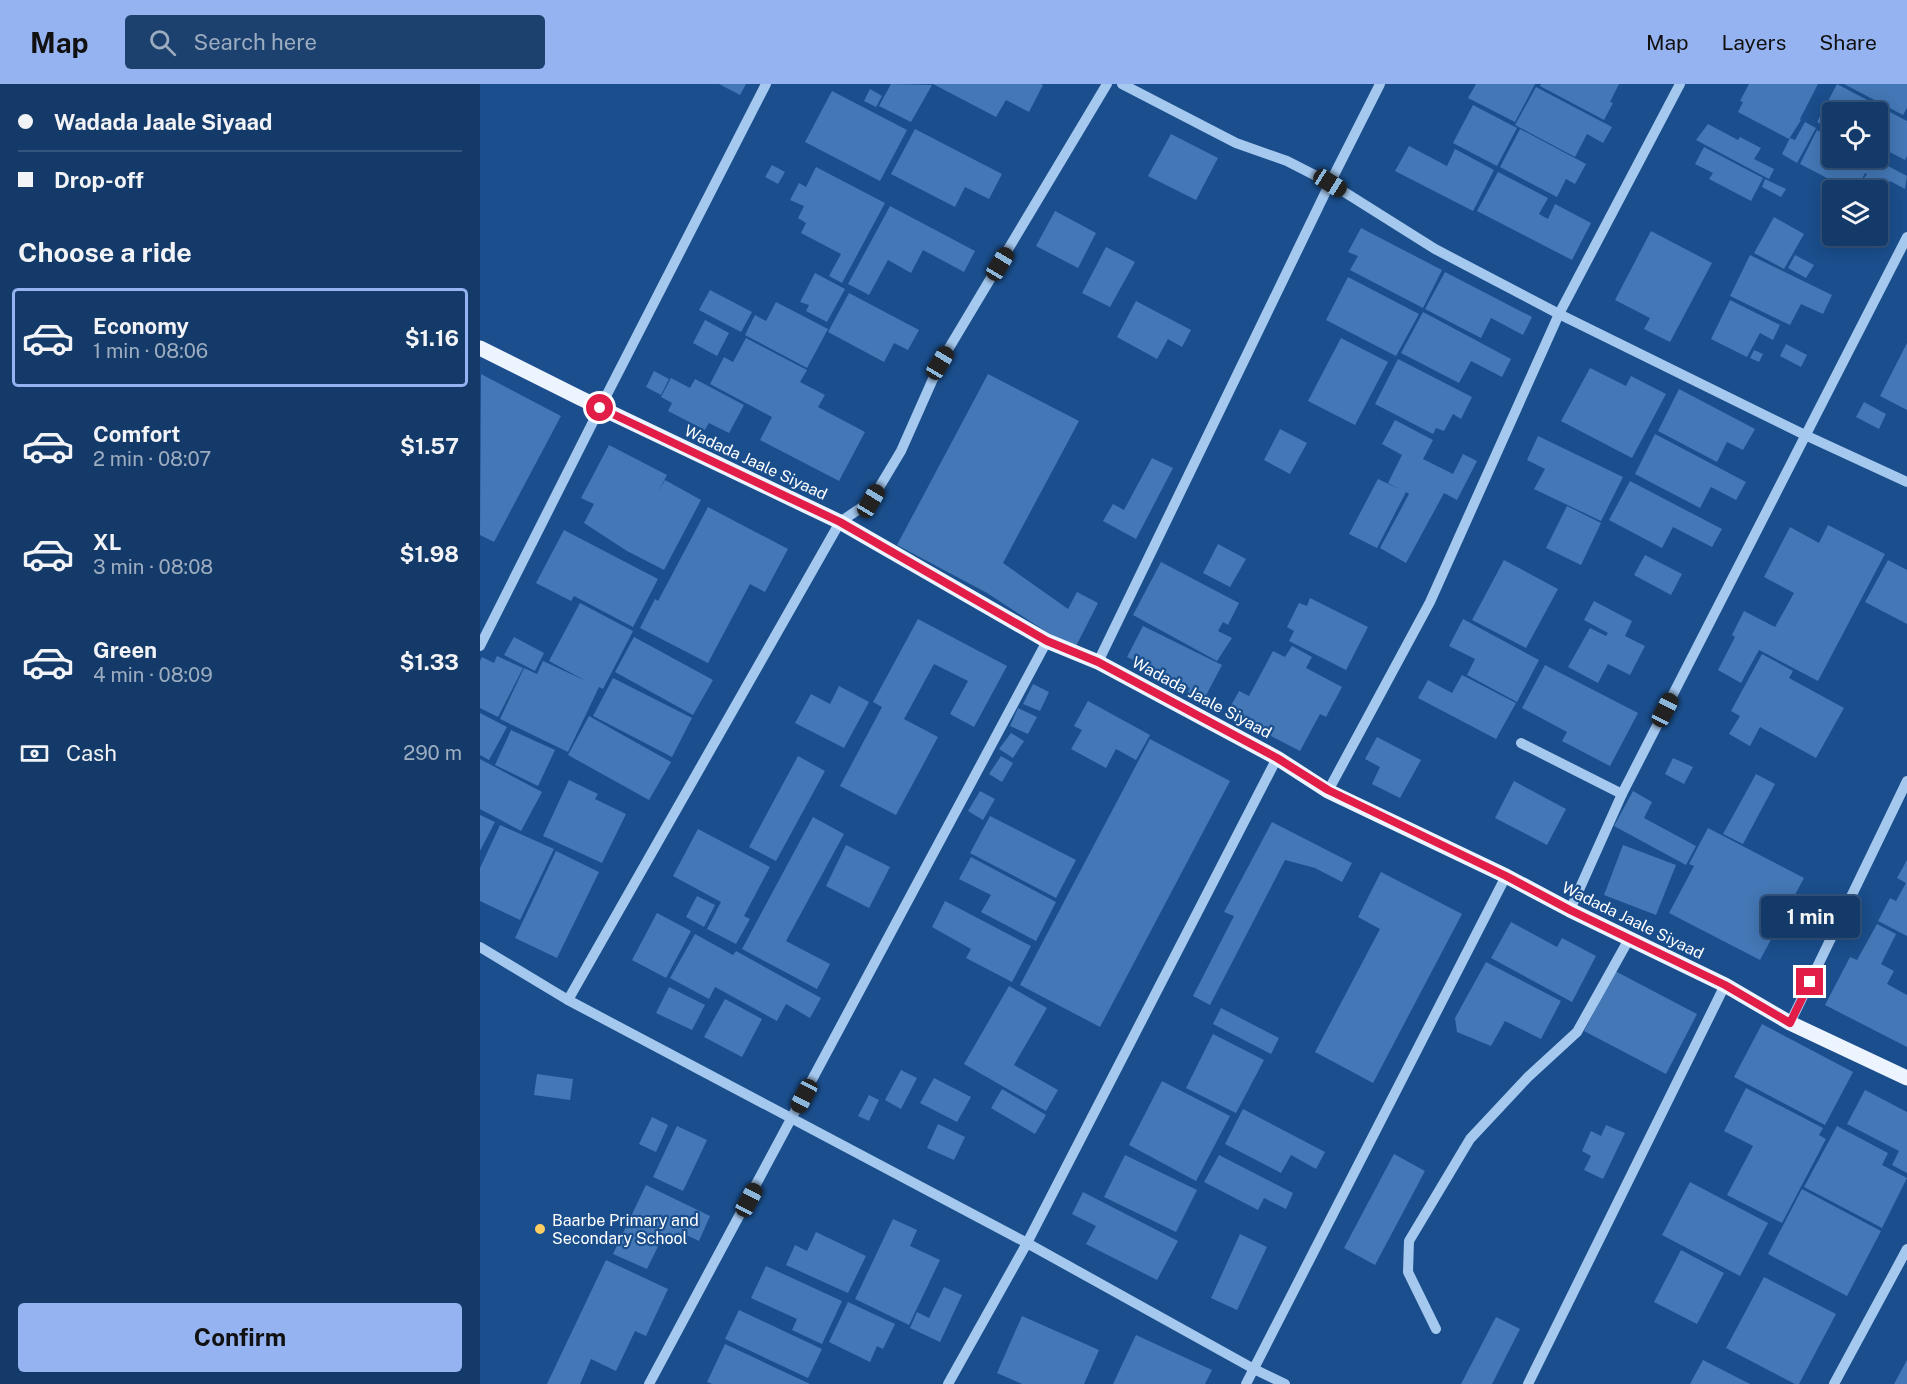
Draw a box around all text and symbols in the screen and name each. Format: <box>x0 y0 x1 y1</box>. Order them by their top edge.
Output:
search box <box>125 15 545 69</box>
text: Map <box>30 26 89 59</box>
icon: search <box>146 26 179 59</box>
text: Search here <box>194 29 317 55</box>
text: Map <box>1646 30 1689 55</box>
text: Layers <box>1722 30 1786 55</box>
text: Share <box>1819 30 1877 55</box>
map controls <box>1822 102 1888 246</box>
button: locate <box>1822 102 1888 168</box>
text: Wadada Jaale Siyaad <box>54 109 272 135</box>
car <box>1310 166 1350 200</box>
text: Drop-off <box>54 167 144 193</box>
button: layers <box>1822 180 1888 246</box>
text: Choose a ride <box>18 236 192 268</box>
car <box>983 244 1017 284</box>
icon: car <box>21 311 75 365</box>
text: Economy <box>93 313 189 339</box>
text: $1.16 <box>405 325 459 351</box>
text: 1 min · 08:06 <box>93 339 208 363</box>
car <box>923 343 957 383</box>
route start <box>586 394 613 421</box>
icon: car <box>21 419 75 473</box>
text: Comfort <box>93 421 180 447</box>
street label: Wadada Jaale Siyaad <box>681 421 830 504</box>
text: $1.57 <box>400 433 459 459</box>
text: 2 min · 08:07 <box>93 447 211 471</box>
car <box>854 481 888 521</box>
icon: car <box>21 527 75 581</box>
text: XL <box>93 529 121 555</box>
text: $1.98 <box>399 541 459 567</box>
text: 3 min · 08:08 <box>93 555 213 579</box>
icon: car <box>21 635 75 689</box>
text: Green <box>93 637 157 663</box>
text: $1.33 <box>399 649 459 675</box>
street label: Wadada Jaale Siyaad <box>1129 653 1275 742</box>
text: 4 min · 08:09 <box>93 663 213 687</box>
car <box>1649 690 1681 730</box>
icon: cash <box>18 737 51 770</box>
text: Cash <box>66 740 117 766</box>
text: 290 m <box>403 741 462 765</box>
street label: Wadada Jaale Siyaad <box>1559 878 1707 963</box>
callout: 1 min <box>1760 895 1860 937</box>
text: 1 min <box>1786 905 1835 929</box>
route end <box>1796 968 1823 995</box>
car <box>788 1076 820 1116</box>
car <box>733 1180 765 1220</box>
place label: Baarbe Primary and Secondary School <box>552 1211 699 1248</box>
marker: Baarbe Primary and Secondary School <box>533 1222 547 1236</box>
button: Confirm <box>18 1303 462 1372</box>

